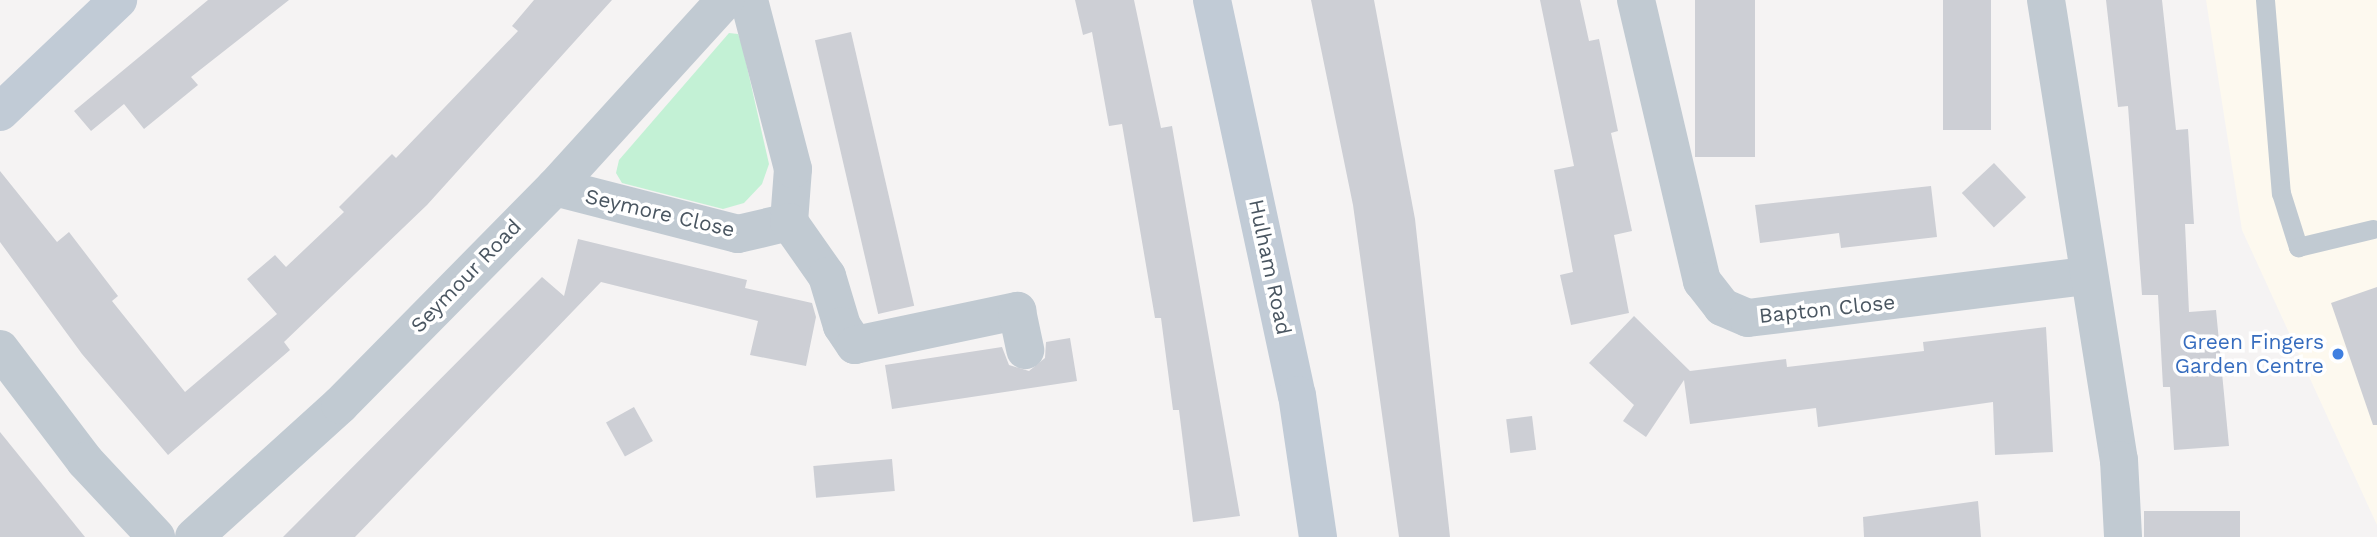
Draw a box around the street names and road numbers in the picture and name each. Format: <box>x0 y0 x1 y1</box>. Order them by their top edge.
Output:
street label: Seymore Close <box>583 184 737 242</box>
street label: Hulham Road <box>1243 197 1297 337</box>
street label: Seymour Road <box>405 214 527 338</box>
street label: Bapton Close <box>1758 289 1896 329</box>

